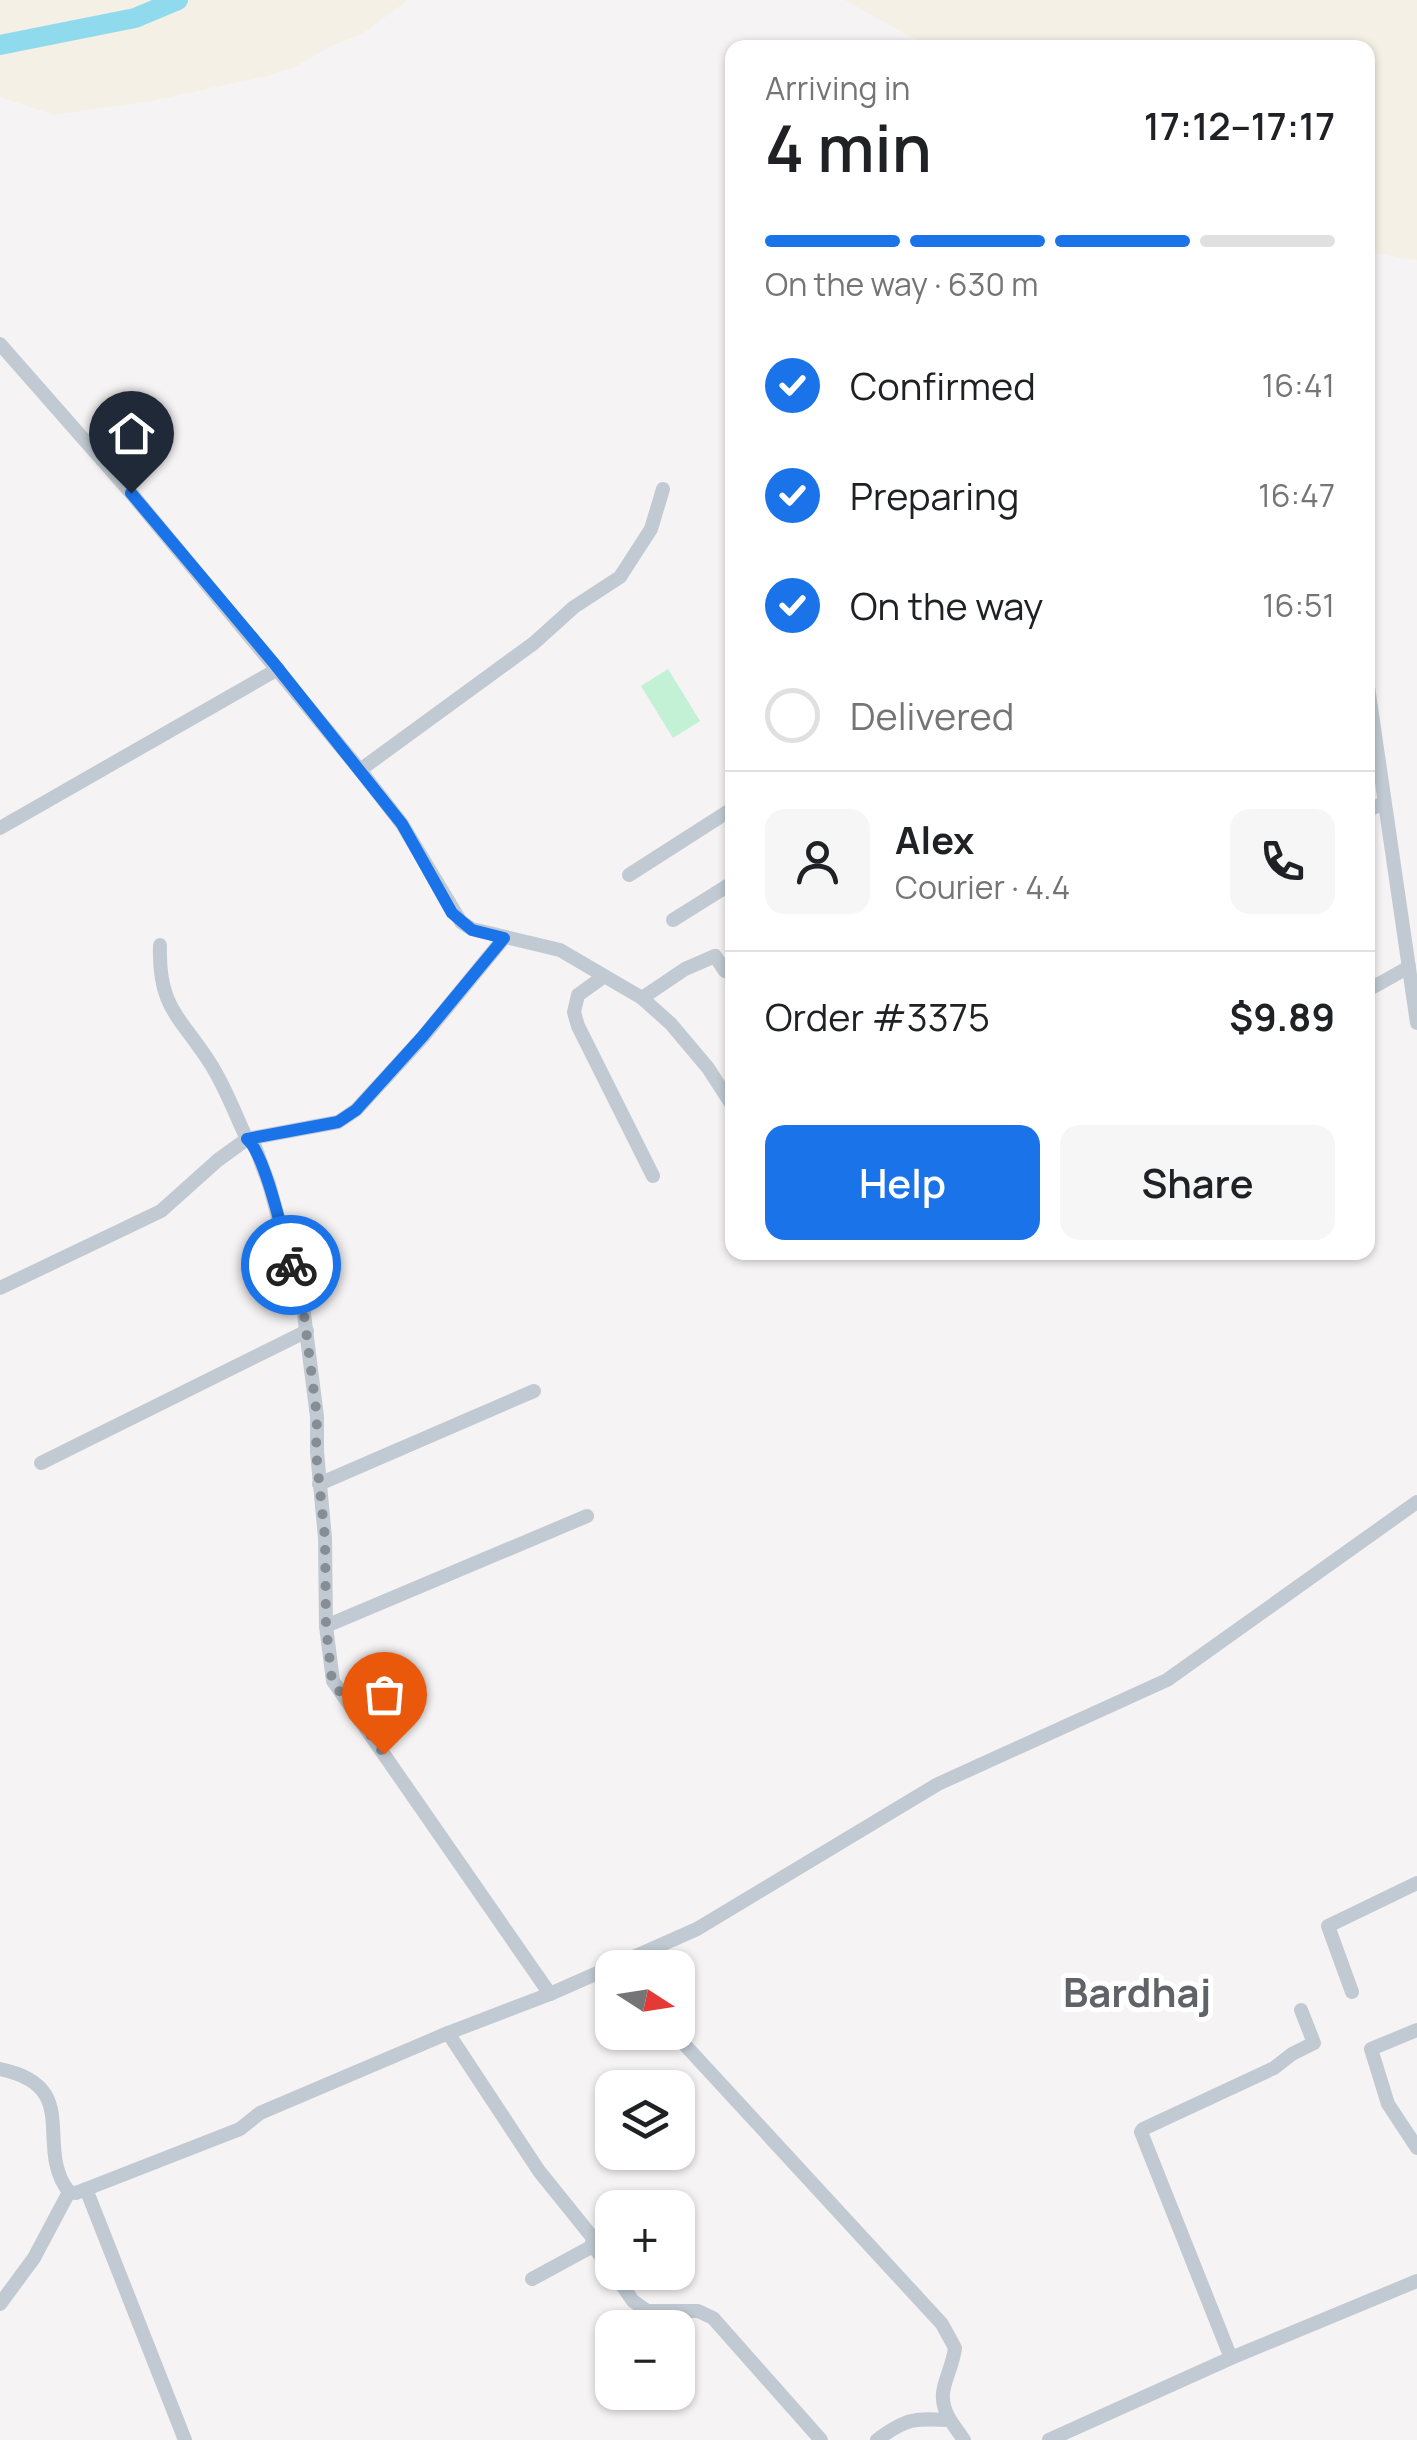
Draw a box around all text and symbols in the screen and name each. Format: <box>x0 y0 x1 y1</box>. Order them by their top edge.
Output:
text: Arriving in <box>765 66 910 110</box>
text: 17:12–17:17 <box>1144 99 1335 151</box>
text: 4 min <box>765 103 932 192</box>
text: On the way · 630 m <box>765 262 1038 306</box>
icon: check <box>765 358 820 413</box>
text: Confirmed <box>850 359 1036 411</box>
text: 16:41 <box>1262 363 1335 407</box>
pin <box>89 391 174 494</box>
icon: home <box>104 406 159 461</box>
icon: check <box>765 468 820 523</box>
text: Preparing <box>850 469 1019 521</box>
text: 16:47 <box>1258 473 1335 517</box>
icon: check <box>765 578 820 633</box>
text: On the way <box>850 579 1043 631</box>
text: 16:51 <box>1262 583 1335 627</box>
text: Delivered <box>850 689 1014 741</box>
button: person <box>765 809 870 914</box>
button: phone <box>1230 809 1335 914</box>
text: Alex <box>895 813 974 865</box>
text: Courier · 4.4 <box>895 865 1070 909</box>
text: Order #3375 <box>765 990 990 1042</box>
text: $9.89 <box>1229 990 1335 1042</box>
button: Help <box>765 1125 1040 1240</box>
button: Share <box>1060 1125 1335 1240</box>
courier <box>241 1215 341 1315</box>
icon: bike <box>264 1238 319 1293</box>
pin <box>342 1652 427 1755</box>
icon: bag <box>357 1667 412 1722</box>
north arrow <box>595 1950 695 2050</box>
map controls <box>595 1950 695 2410</box>
district label: Bardhaj <box>1063 1964 1211 2019</box>
button: layers <box>595 2070 695 2170</box>
button: + <box>595 2190 695 2290</box>
button: − <box>595 2310 695 2410</box>

